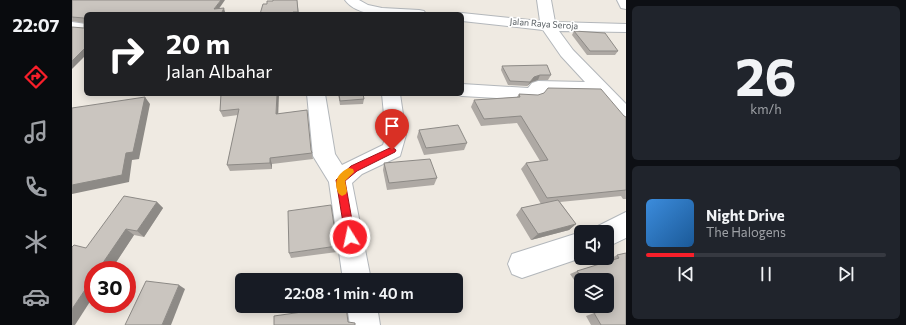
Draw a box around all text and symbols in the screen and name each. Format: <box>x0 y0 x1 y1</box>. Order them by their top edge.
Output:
text: 22:07 <box>13 14 59 36</box>
street label: Jalan Raya Seroja <box>509 16 579 31</box>
text: 20 m <box>166 26 230 60</box>
icon: right <box>100 28 152 80</box>
text: 26 <box>735 43 797 107</box>
text: Jalan Albahar <box>166 60 272 82</box>
icon: directions <box>22 63 50 91</box>
text: km/h <box>750 101 782 117</box>
pin <box>375 109 409 150</box>
icon: arrive <box>381 115 403 137</box>
icon: music <box>22 118 50 146</box>
icon: phone <box>22 173 50 201</box>
text: Night Drive <box>706 206 785 224</box>
position arrow <box>329 216 371 258</box>
text: The Halogens <box>706 224 786 240</box>
map controls <box>574 225 614 313</box>
button: sound <box>574 225 614 265</box>
icon: climate <box>22 228 50 256</box>
speed limit sign: 30 <box>84 261 136 313</box>
icon: previous <box>675 263 697 285</box>
icon: pause <box>755 263 777 285</box>
icon: next <box>835 263 857 285</box>
button: layers <box>574 273 614 313</box>
icon: car <box>22 283 50 311</box>
text: 22:08 · 1 min · 40 m <box>284 284 414 302</box>

